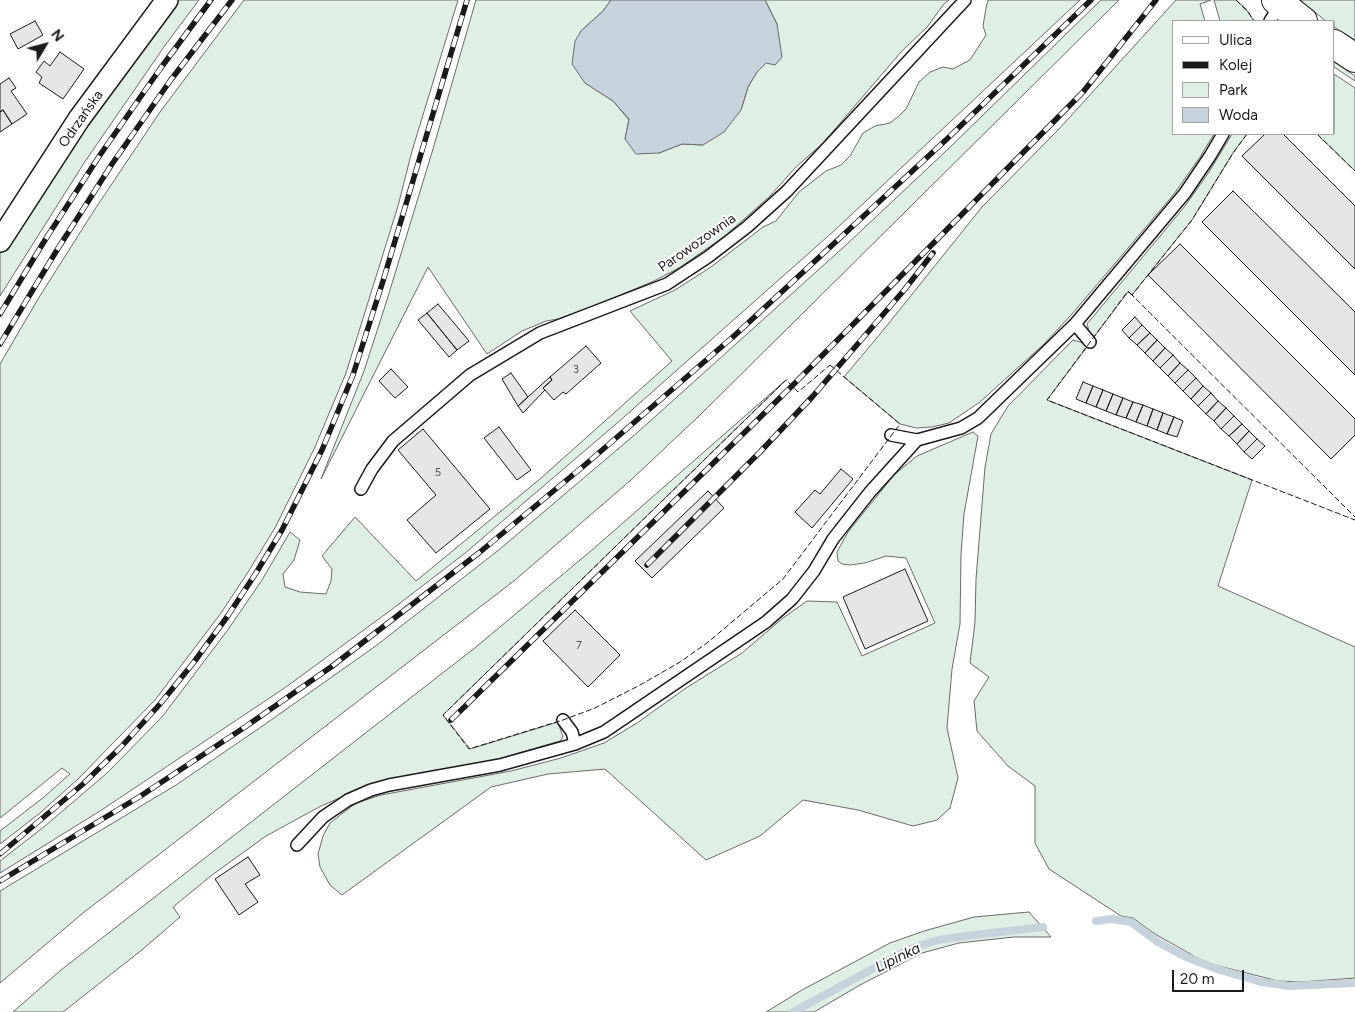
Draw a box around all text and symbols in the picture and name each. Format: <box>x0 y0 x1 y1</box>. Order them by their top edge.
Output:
north arrow <box>20 20 70 70</box>
legend <box>1172 20 1335 135</box>
text: N <box>47 26 67 45</box>
text: Ulica <box>1219 31 1252 49</box>
text: Kolej <box>1219 56 1252 74</box>
text: Park <box>1219 81 1248 99</box>
street label: Odrzańska <box>55 87 107 151</box>
text: Woda <box>1219 106 1258 124</box>
street label: Parowozownia <box>655 210 739 276</box>
house number: 3 <box>573 363 579 377</box>
house number: 5 <box>435 466 441 480</box>
house number: 7 <box>576 639 582 653</box>
water label: Lipinka <box>873 939 923 977</box>
scale bar <box>1175 960 1248 992</box>
text: 20 m <box>1180 970 1214 988</box>

